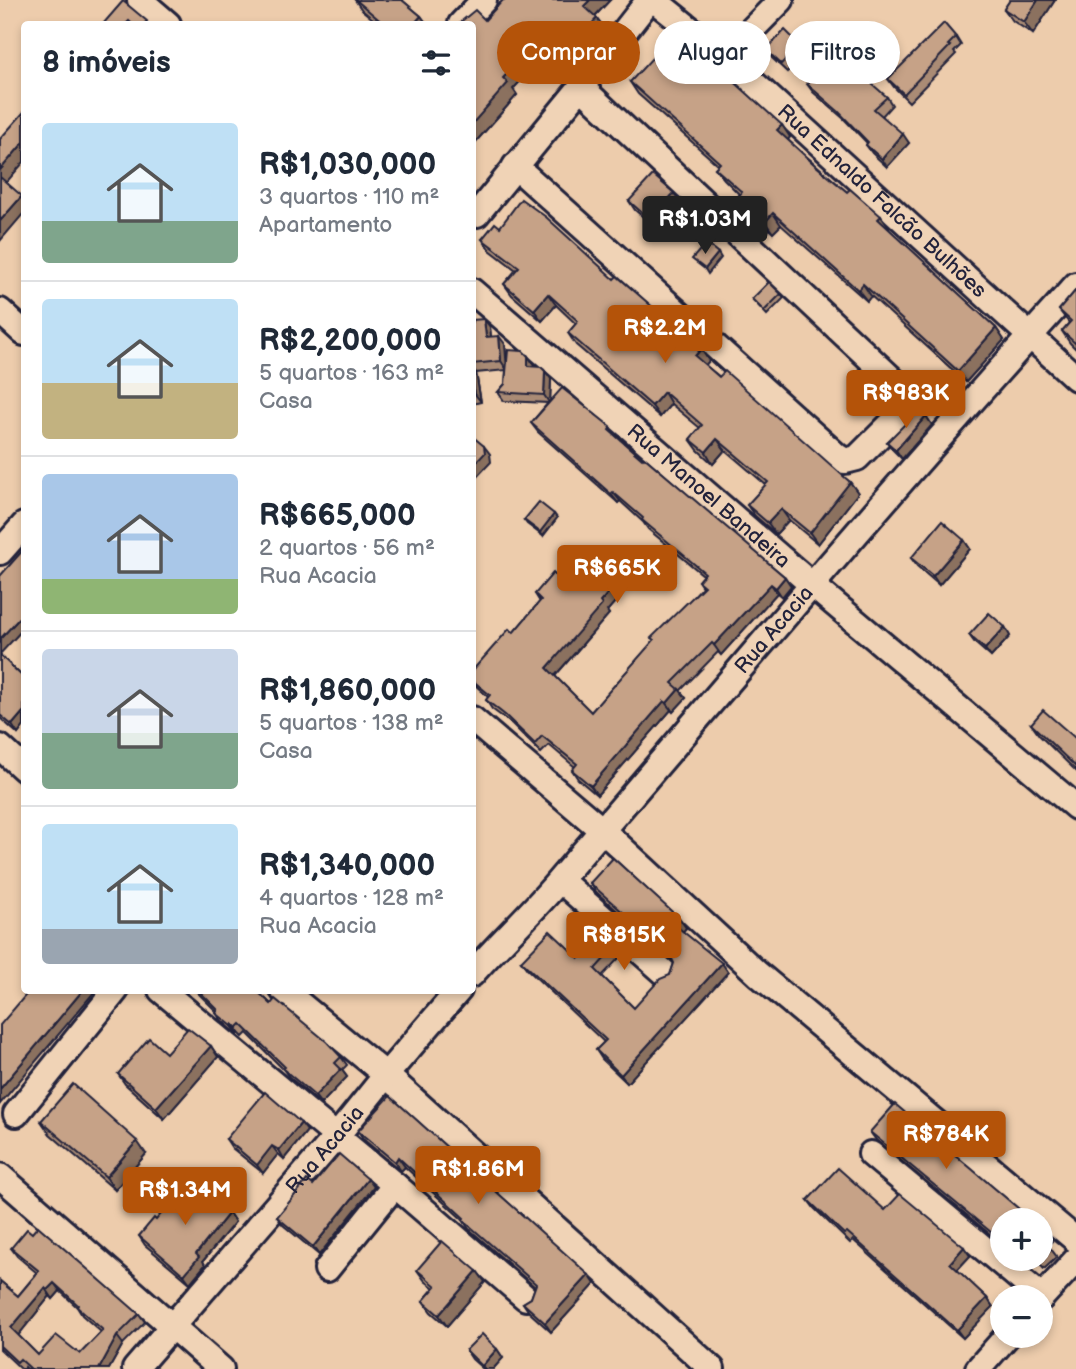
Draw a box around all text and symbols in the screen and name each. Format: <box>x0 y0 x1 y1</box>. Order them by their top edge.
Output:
chip: Comprar <box>497 21 640 84</box>
chip: Alugar <box>654 21 771 84</box>
chip: Filtros <box>785 21 900 84</box>
icon: filters <box>417 44 455 82</box>
text: 8 imóveis <box>42 45 171 81</box>
street label: Rua Ednaldo Falcão Bulhões <box>772 99 992 303</box>
text: R$1,030,000 <box>259 147 436 183</box>
icon: home <box>98 151 182 235</box>
text: 3 quartos · 110 m² <box>259 183 439 211</box>
pin: R$1.03M <box>640 196 770 256</box>
text: R$1.03M <box>658 205 752 233</box>
text: Apartamento <box>259 211 392 239</box>
pin: R$2.2M <box>608 306 722 365</box>
text: R$2.2M <box>623 314 707 342</box>
text: R$2,200,000 <box>259 323 442 359</box>
icon: home <box>98 327 182 411</box>
text: 5 quartos · 163 m² <box>259 359 444 387</box>
pin: R$983K <box>849 370 963 430</box>
text: R$983K <box>862 379 950 407</box>
text: Casa <box>259 387 313 415</box>
street label: Rua Manoel Bandeira <box>622 418 795 573</box>
text: R$665,000 <box>259 498 416 534</box>
icon: home <box>98 502 182 586</box>
text: 2 quartos · 56 m² <box>259 534 435 562</box>
pin: R$665K <box>560 546 674 605</box>
text: R$665K <box>573 554 661 582</box>
text: Rua Acacia <box>259 562 377 590</box>
street label: Rua Acacia <box>729 581 818 679</box>
text: R$1,860,000 <box>259 673 436 709</box>
icon: home <box>98 677 182 761</box>
text: 5 quartos · 138 m² <box>259 709 444 737</box>
text: Casa <box>259 737 313 765</box>
text: R$1,340,000 <box>259 848 435 884</box>
icon: home <box>98 852 182 936</box>
text: 4 quartos · 128 m² <box>259 884 444 912</box>
text: Rua Acacia <box>259 912 377 940</box>
pin: R$815K <box>567 912 681 972</box>
text: R$815K <box>582 921 666 949</box>
street label: Rua Acacia <box>280 1100 369 1199</box>
pin: R$784K <box>889 1112 1003 1171</box>
text: R$784K <box>903 1120 989 1148</box>
pin: R$1.86M <box>413 1146 543 1206</box>
text: R$1.86M <box>431 1155 525 1183</box>
pin: R$1.34M <box>120 1168 250 1227</box>
text: R$1.34M <box>139 1176 231 1204</box>
map controls <box>990 1208 1053 1348</box>
button: + <box>990 1208 1053 1271</box>
button: − <box>990 1285 1053 1348</box>

